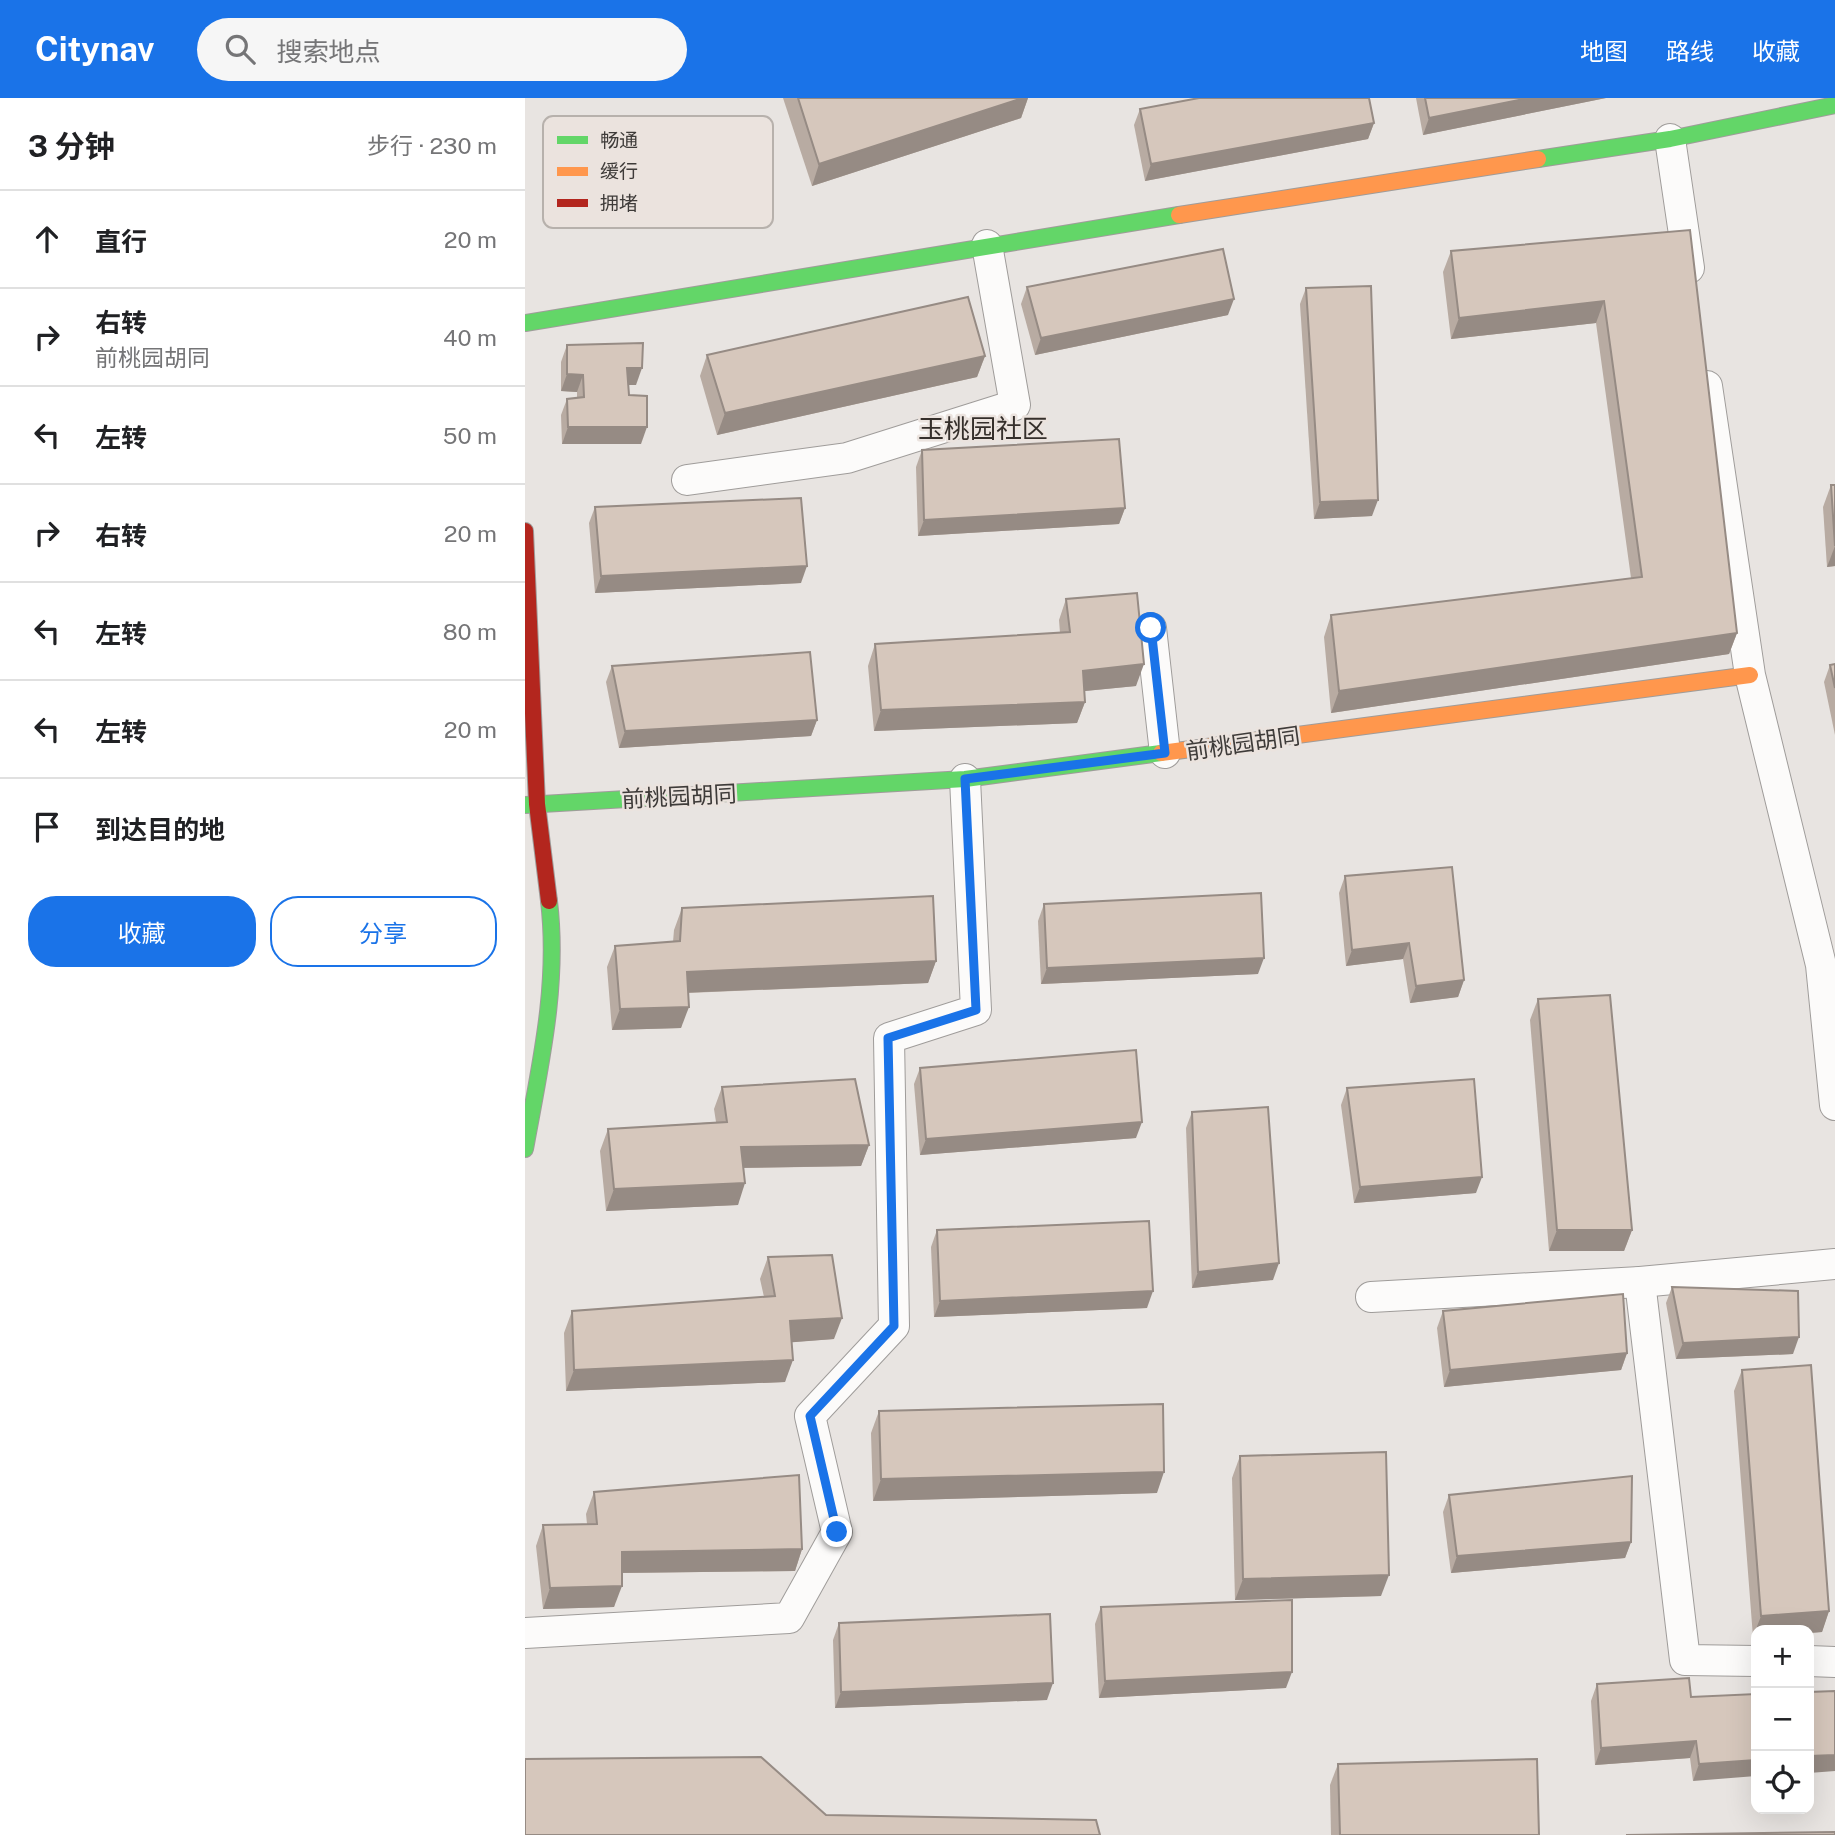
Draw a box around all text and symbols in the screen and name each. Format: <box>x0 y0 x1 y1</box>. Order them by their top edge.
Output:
search box <box>197 18 687 81</box>
text: Citynav <box>35 30 155 68</box>
icon: search <box>221 30 259 68</box>
text: 搜索地点 <box>277 36 381 67</box>
text: 地图 <box>1580 37 1628 65</box>
text: 路线 <box>1666 37 1714 65</box>
text: 收藏 <box>1752 37 1800 65</box>
legend <box>543 116 773 228</box>
text: 3 分钟 <box>28 128 115 164</box>
text: 畅通 <box>600 129 638 151</box>
text: 步行 · 230 m <box>367 132 497 159</box>
text: 缓行 <box>600 160 638 182</box>
text: 拥堵 <box>600 192 638 214</box>
icon: ahead <box>28 220 66 258</box>
text: 直行 <box>95 226 147 257</box>
text: 20 m <box>444 226 497 253</box>
text: 右转 <box>95 307 147 338</box>
icon: right <box>28 318 66 356</box>
text: 40 m <box>443 324 497 351</box>
text: 前桃园胡同 <box>95 344 210 371</box>
district label: 玉桃园社区 <box>918 413 1048 444</box>
icon: left <box>28 416 66 454</box>
text: 左转 <box>95 422 147 453</box>
text: 50 m <box>443 422 497 449</box>
icon: right <box>28 514 66 552</box>
text: 右转 <box>95 520 147 551</box>
text: 20 m <box>444 520 497 547</box>
icon: left <box>28 612 66 650</box>
route start <box>1135 612 1166 643</box>
text: 左转 <box>95 618 147 649</box>
text: 80 m <box>443 618 497 645</box>
icon: left <box>28 710 66 748</box>
text: 左转 <box>95 716 147 747</box>
text: 20 m <box>444 716 497 743</box>
street label: 前桃园胡同 <box>1184 722 1302 764</box>
street label: 前桃园胡同 <box>621 780 737 812</box>
icon: arrive <box>28 808 66 846</box>
text: 到达目的地 <box>95 814 225 845</box>
button: 收藏 <box>28 896 256 967</box>
button: 分享 <box>270 896 497 967</box>
route end <box>821 1516 852 1547</box>
map controls <box>1751 1625 1814 1814</box>
button: + <box>1751 1625 1814 1688</box>
button: − <box>1751 1688 1814 1751</box>
button: locate <box>1751 1751 1814 1814</box>

